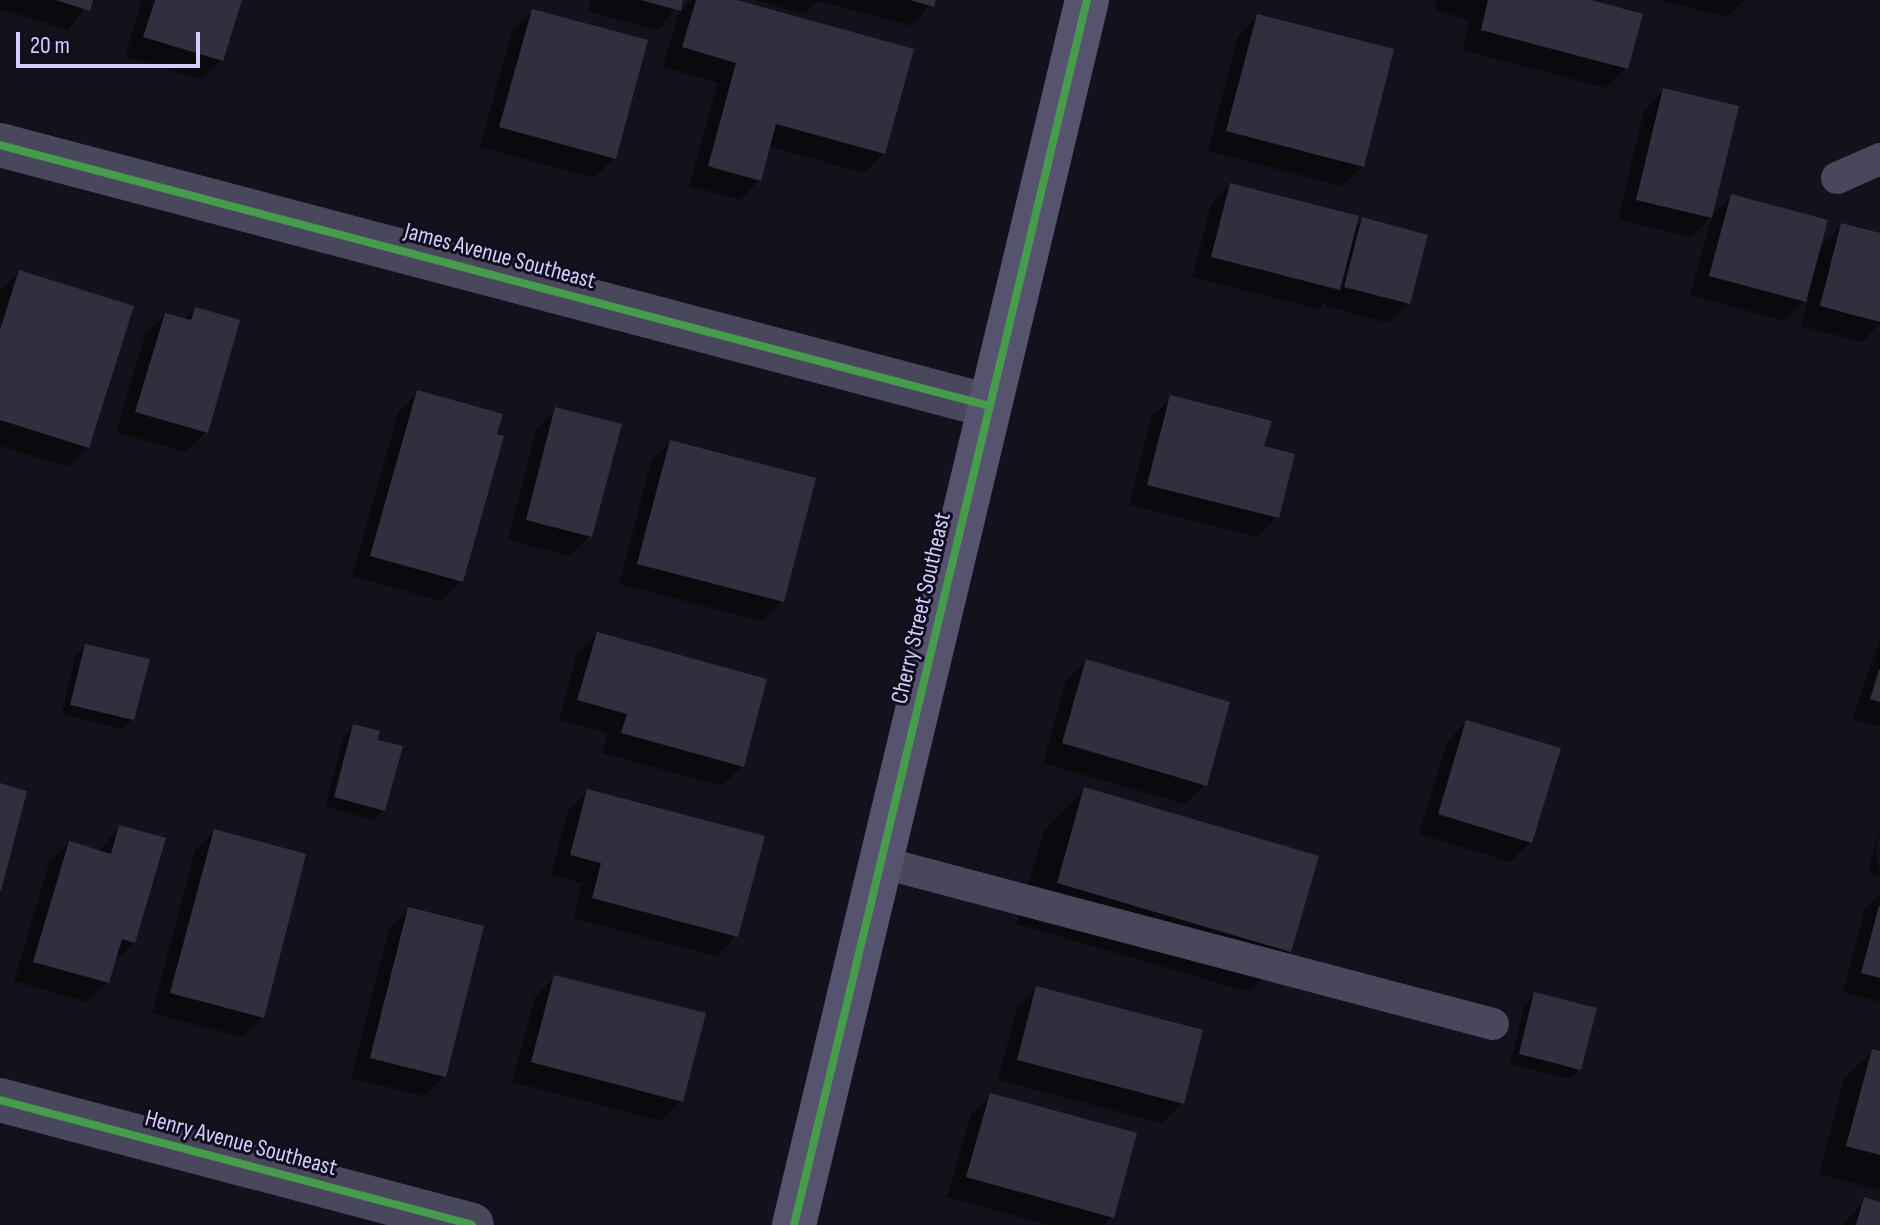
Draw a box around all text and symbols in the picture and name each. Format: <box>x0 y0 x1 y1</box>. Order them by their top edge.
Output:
scale bar <box>20 16 204 66</box>
text: 20 m <box>30 31 70 60</box>
street label: James Avenue Southeast <box>401 217 599 295</box>
street label: Cherry Street Southeast <box>885 509 957 707</box>
street label: Henry Avenue Southeast <box>142 1104 340 1182</box>

